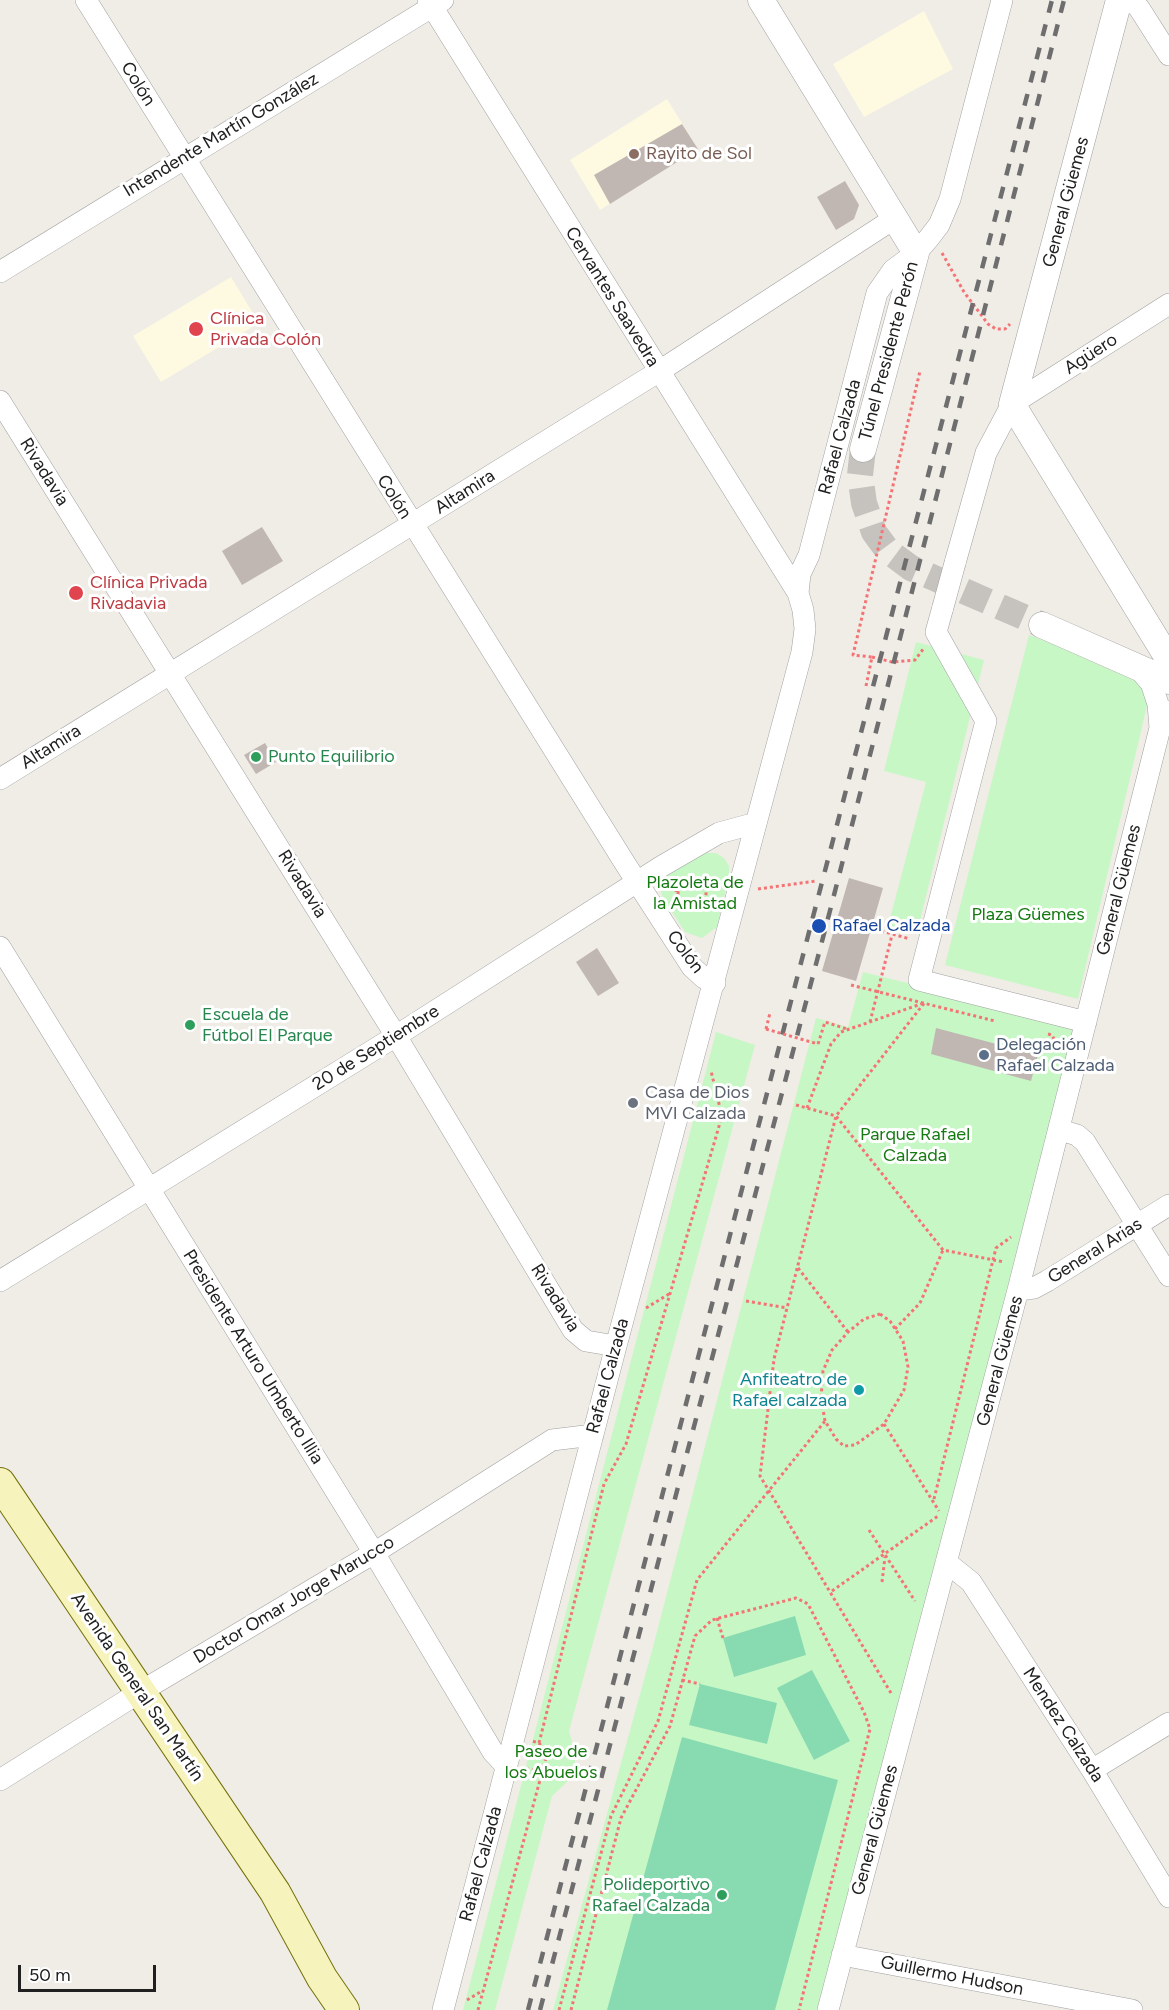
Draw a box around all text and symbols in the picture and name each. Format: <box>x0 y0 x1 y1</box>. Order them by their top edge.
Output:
street label: Colón <box>116 58 160 110</box>
street label: Intendente Martín González <box>120 68 322 202</box>
street label: General Güemes <box>1038 134 1094 270</box>
place label: Rayito de Sol <box>646 143 752 165</box>
marker: Rayito de Sol <box>627 147 641 161</box>
street label: Cervantes Saavedra <box>560 223 664 371</box>
street label: Túnel Presidente Perón <box>855 259 923 443</box>
place label: Clínica Privada Colón <box>210 308 321 350</box>
marker: Clínica Privada Colón <box>187 320 205 338</box>
street label: Agüero <box>1060 329 1122 379</box>
street label: Rafael Calzada <box>814 377 866 497</box>
street label: Rivadavia <box>15 434 73 510</box>
street label: Altamira <box>431 465 499 519</box>
street label: Colón <box>372 471 416 523</box>
place label: Clínica Privada Rivadavia <box>90 572 207 614</box>
marker: Clínica Privada Rivadavia <box>67 584 85 602</box>
street label: Altamira <box>17 720 85 774</box>
place label: Punto Equilibrio <box>268 746 395 768</box>
marker: Punto Equilibrio <box>249 750 263 764</box>
street label: General Güemes <box>1092 822 1146 958</box>
street label: Rivadavia <box>273 846 331 922</box>
park label: Plazoleta de la Amistad <box>646 872 744 914</box>
park label: Plaza Güemes <box>971 904 1085 926</box>
place label: Rafael Calzada <box>832 915 950 937</box>
marker: Rafael Calzada <box>810 917 828 935</box>
street label: Colón <box>662 926 708 978</box>
street label: 20 de Septiembre <box>309 1000 443 1096</box>
place label: Escuela de Fútbol El Parque <box>202 1004 333 1046</box>
marker: Escuela de Fútbol El Parque <box>183 1018 197 1032</box>
place label: Delegación Rafael Calzada <box>996 1034 1114 1076</box>
marker: Delegación Rafael Calzada <box>977 1048 991 1062</box>
place label: Casa de Dios MVI Calzada <box>645 1082 749 1124</box>
marker: Casa de Dios MVI Calzada <box>626 1096 640 1110</box>
park label: Parque Rafael Calzada <box>860 1124 970 1166</box>
street label: General Arias <box>1044 1213 1146 1289</box>
street label: Presidente Arturo Umberto Illia <box>178 1246 328 1468</box>
street label: Rivadavia <box>526 1260 584 1336</box>
street label: General Güemes <box>972 1293 1028 1429</box>
street label: Rafael Calzada <box>582 1316 634 1436</box>
place label: Anfiteatro de Rafael calzada <box>732 1369 847 1412</box>
marker: Anfiteatro de Rafael calzada <box>852 1383 866 1397</box>
street label: Doctor Omar Jorge Marucco <box>190 1531 398 1669</box>
street label: Avenida General San Martín <box>66 1589 208 1785</box>
street label: Mendez Calzada <box>1018 1664 1108 1786</box>
park label: Paseo de los Abuelos <box>505 1741 597 1784</box>
street label: General Güemes <box>847 1762 903 1898</box>
street label: Rafael Calzada <box>455 1804 507 1924</box>
place label: Polideportivo Rafael Calzada <box>592 1874 710 1916</box>
marker: Polideportivo Rafael Calzada <box>715 1888 729 1902</box>
street label: Guillermo Hudson <box>879 1952 1025 2000</box>
scale bar <box>21 1953 159 1991</box>
text: 50 m <box>29 1964 71 1986</box>

